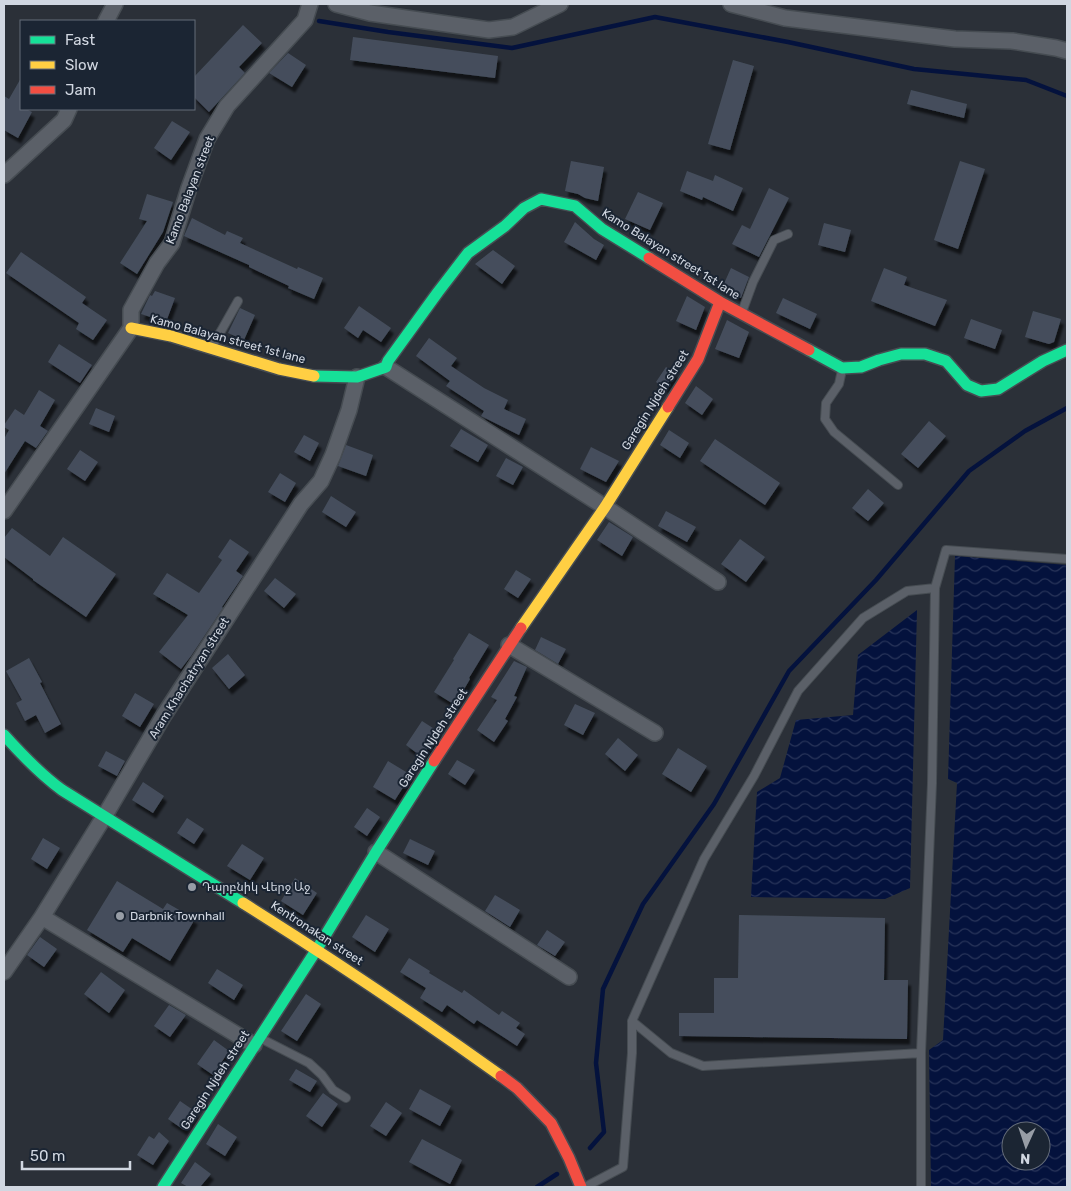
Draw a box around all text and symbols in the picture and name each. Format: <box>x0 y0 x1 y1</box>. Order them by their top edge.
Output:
legend <box>20 20 195 110</box>
text: Fast <box>65 31 95 49</box>
text: Slow <box>65 56 98 74</box>
text: Jam <box>65 81 96 99</box>
street label: Kamo Balayan street <box>163 134 217 246</box>
street label: Kamo Balayan street 1st lane <box>599 206 743 303</box>
street label: Kamo Balayan street 1st lane <box>149 312 307 367</box>
street label: Garegin Njdeh street <box>619 347 692 453</box>
street label: Aram Khachatryan street <box>146 615 232 741</box>
street label: Garegin Njdeh street <box>396 686 470 790</box>
place label: Դարբնիկ Վերջ Աջ <box>202 880 310 894</box>
marker: Դարբնիկ Վերջ Աջ <box>186 881 198 893</box>
street label: Kentronakan street <box>268 898 366 968</box>
place label: Darbnik Townhall <box>130 909 225 923</box>
marker: Darbnik Townhall <box>114 910 126 922</box>
street label: Garegin Njdeh street <box>178 1028 252 1132</box>
north arrow <box>1001 1121 1051 1171</box>
scale bar <box>22 1138 130 1170</box>
text: 50 m <box>30 1147 65 1165</box>
text: N <box>1020 1150 1031 1167</box>

